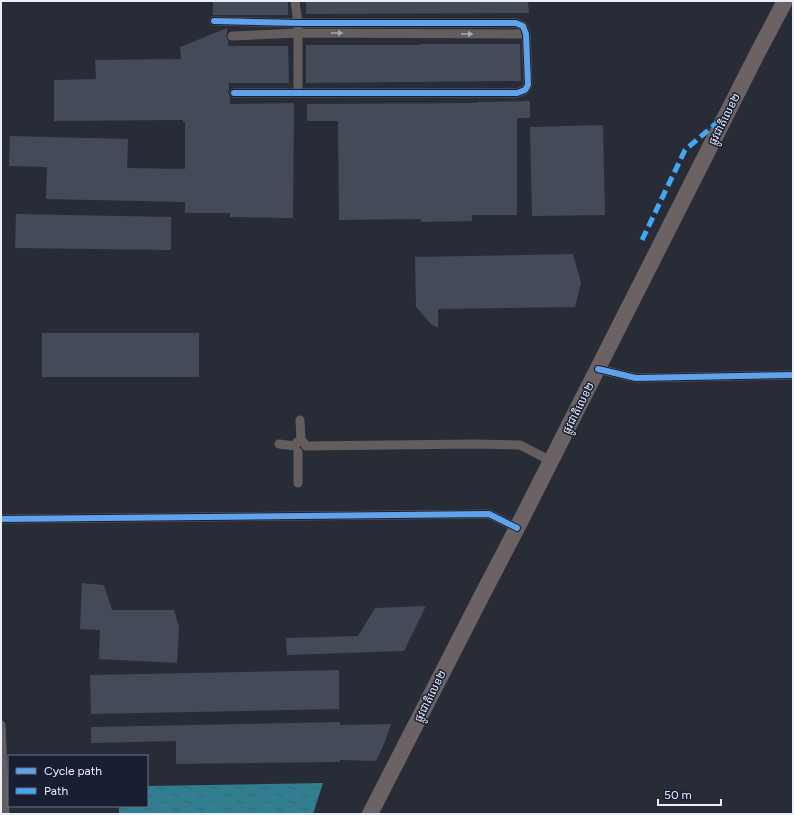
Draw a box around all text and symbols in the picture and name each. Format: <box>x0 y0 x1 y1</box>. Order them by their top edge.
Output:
one-way arrow <box>331 30 344 36</box>
one-way arrow <box>461 31 474 37</box>
street label: ផ្លូវជាតិលេខ២ <box>705 91 746 149</box>
street label: ផ្លូវជាតិលេខ២ <box>559 380 600 438</box>
street label: ផ្លូវជាតិលេខ២ <box>411 668 452 726</box>
legend <box>8 755 148 807</box>
text: Cycle path <box>44 764 102 778</box>
scale bar <box>658 781 721 807</box>
text: Path <box>44 784 68 798</box>
text: 50 m <box>664 788 692 802</box>

